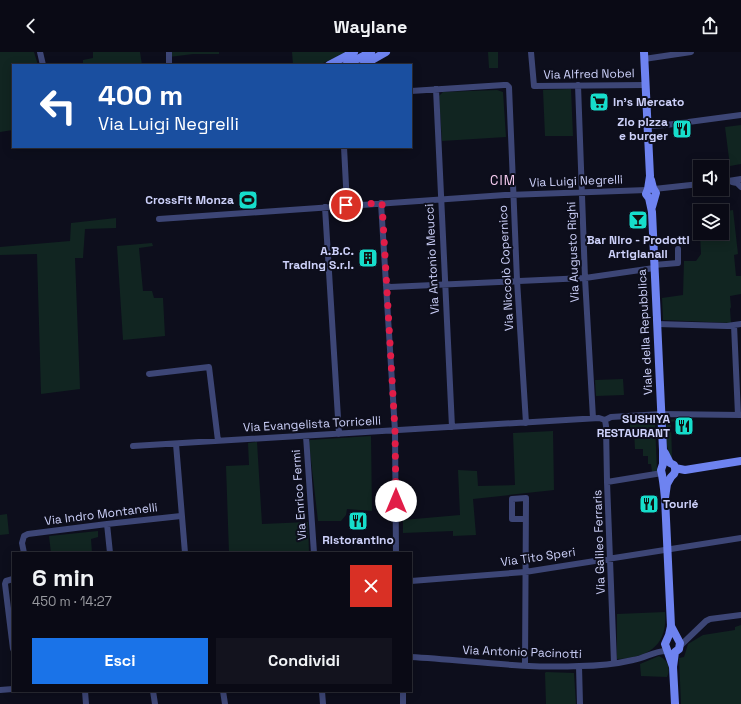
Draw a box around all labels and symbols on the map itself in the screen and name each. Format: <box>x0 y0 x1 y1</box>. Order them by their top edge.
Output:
street label: Via Alfred Nobel <box>543 65 635 83</box>
supermarket icon: In's Mercato <box>588 91 610 113</box>
place label: In's Mercato <box>613 94 684 110</box>
place label: Zio pizza e burger <box>617 114 668 144</box>
restaurant icon: Zio pizza e burger <box>671 118 693 140</box>
street label: Via Luigi Negrelli <box>529 171 623 191</box>
district label: CIM <box>490 172 516 189</box>
pin <box>329 188 363 222</box>
sports icon: CrossFit Monza <box>237 189 259 211</box>
place label: CrossFit Monza <box>145 192 234 208</box>
street label: Via Augusto Righi <box>563 201 583 303</box>
street label: Via Antonio Meucci <box>421 203 443 315</box>
street label: Via Niccolò Copernico <box>495 205 517 331</box>
bar icon: Bar Niro - Prodotti Artigianali <box>627 209 649 231</box>
place label: Bar Niro - Prodotti Artigianali <box>586 232 690 262</box>
place label: A.B.C. Trading S.r.l. <box>282 243 354 273</box>
building icon: A.B.C. Trading S.r.l. <box>357 247 379 269</box>
street label: Viale della Repubblica <box>634 268 656 395</box>
place label: SUSHIYA RESTAURANT <box>597 411 670 441</box>
street label: Via Evangelista Torricelli <box>243 412 381 436</box>
restaurant icon: SUSHIYA RESTAURANT <box>673 415 695 437</box>
street label: Via Enrico Fermi <box>288 449 310 541</box>
position arrow <box>375 480 417 522</box>
street label: Via Galileo Ferraris <box>589 489 609 595</box>
restaurant icon: Tourlé <box>638 493 660 515</box>
place label: Tourlé <box>663 496 699 512</box>
street label: Via Indro Montanelli <box>44 499 159 529</box>
restaurant icon: Ristorantino <box>347 510 369 532</box>
place label: Ristorantino <box>322 532 394 548</box>
street label: Via Tito Speri <box>500 544 576 570</box>
street label: Via Antonio Pacinotti <box>462 642 582 662</box>

